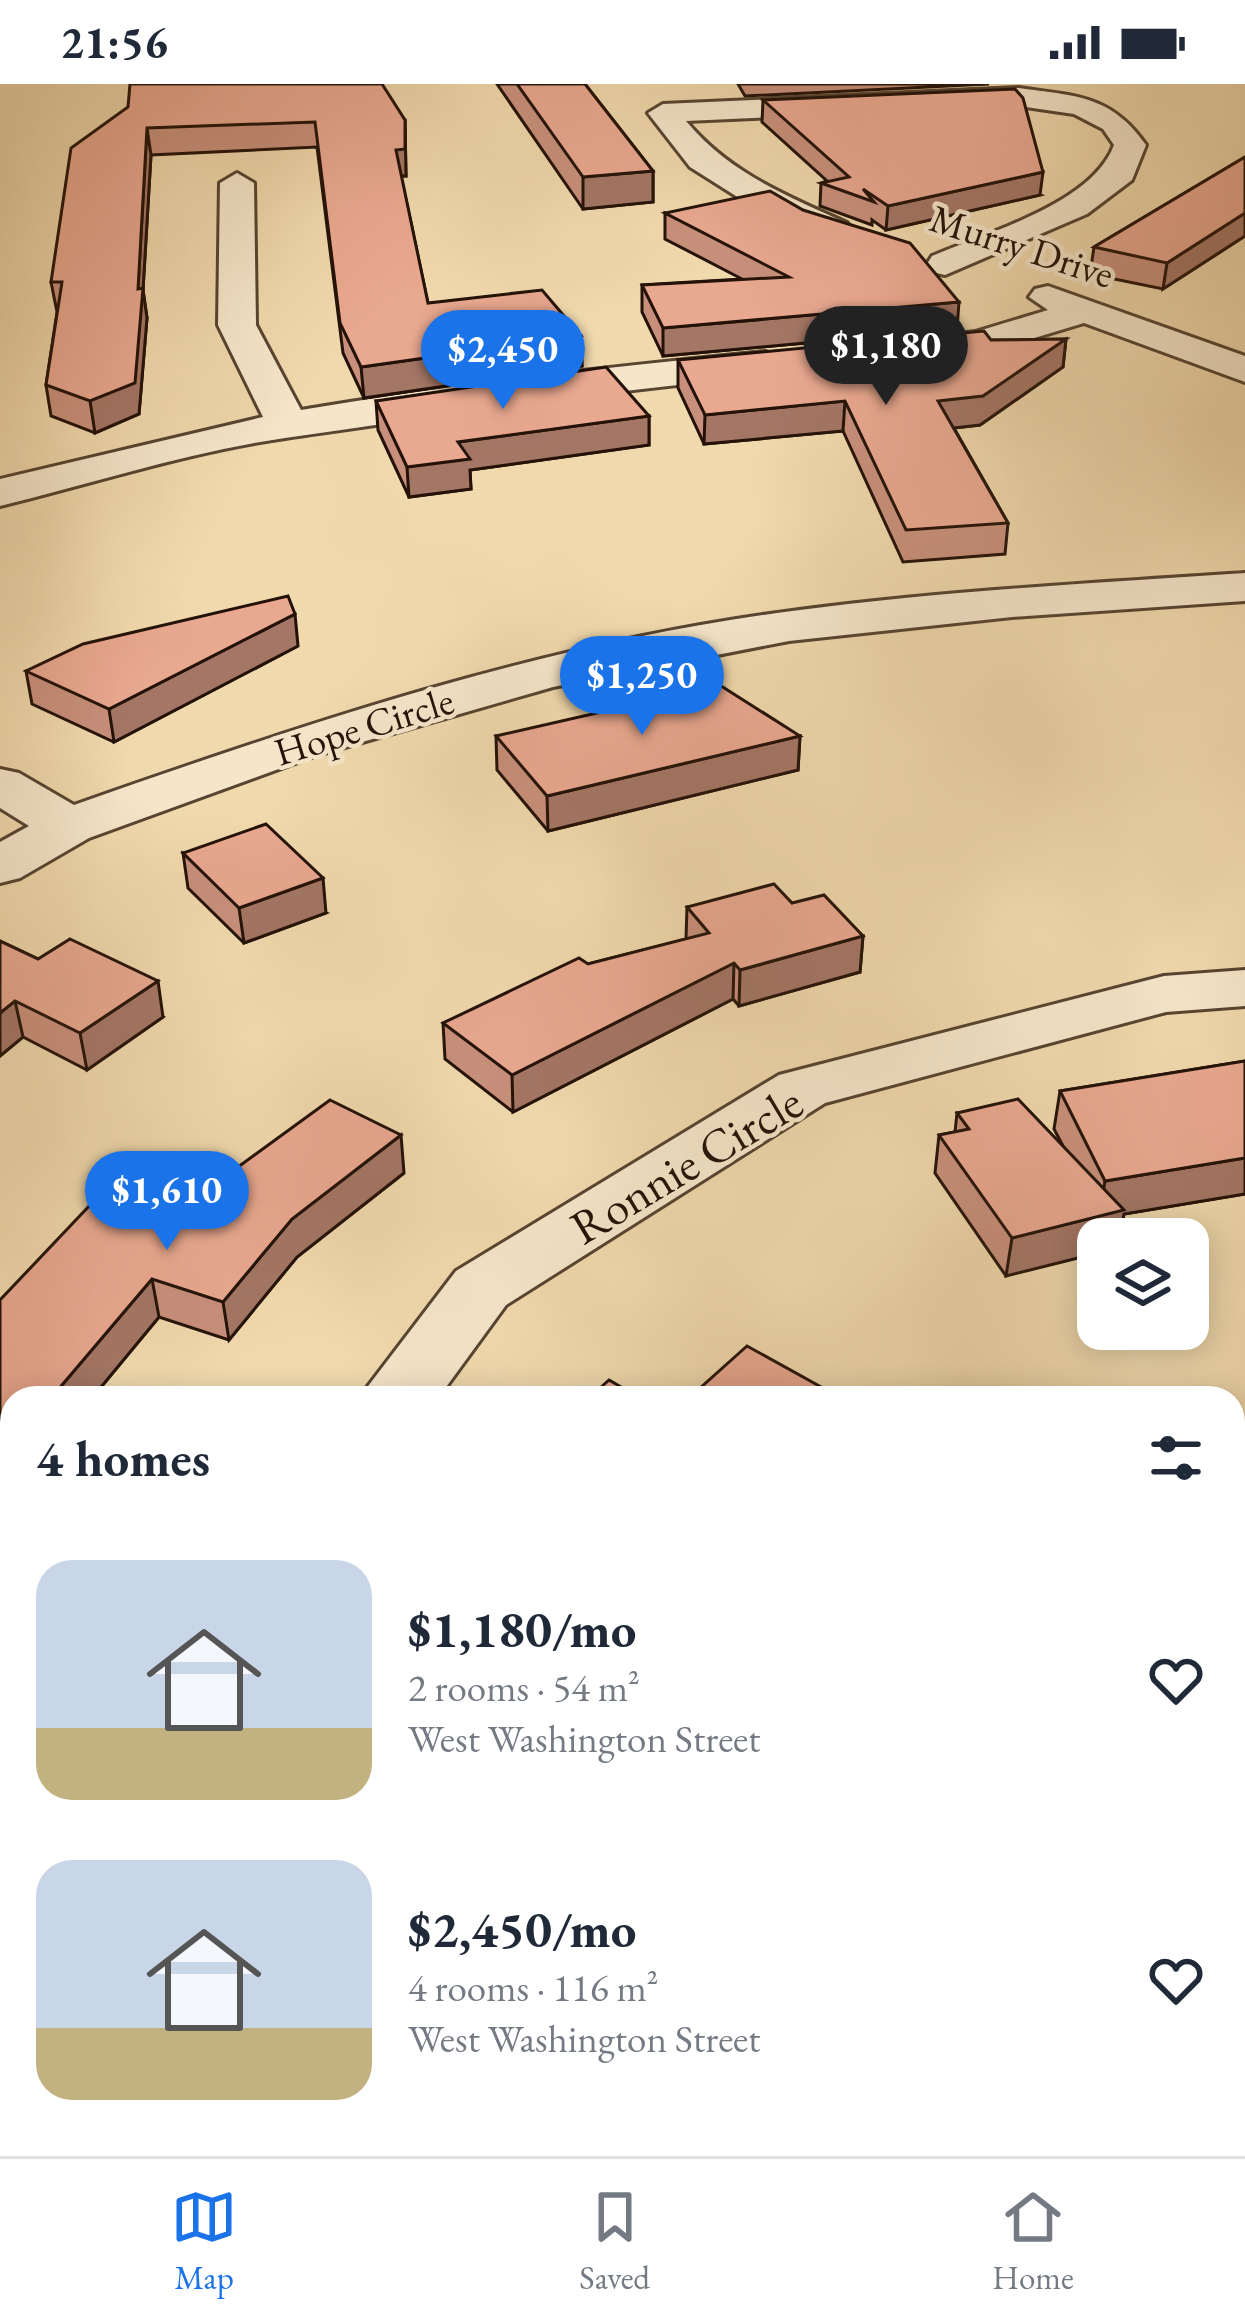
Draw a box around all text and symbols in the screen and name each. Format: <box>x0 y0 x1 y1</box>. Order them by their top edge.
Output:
text: 21:56 <box>60 13 168 71</box>
street label: Murry Drive <box>924 192 1120 300</box>
pin: $1,180 <box>788 306 984 408</box>
pin: $2,450 <box>405 310 601 412</box>
text: $1,180 <box>831 319 941 370</box>
text: $2,450 <box>448 323 558 374</box>
pin: $1,250 <box>544 636 740 738</box>
text: $1,250 <box>587 649 697 700</box>
street label: Hope Circle <box>268 675 460 777</box>
street label: Ronnie Circle <box>558 1070 814 1258</box>
pin: $1,610 <box>69 1151 265 1253</box>
text: $1,610 <box>112 1164 222 1215</box>
map controls <box>1077 1218 1209 1350</box>
button: layers <box>1077 1218 1209 1350</box>
text: 4 homes <box>36 1425 210 1491</box>
icon: filters <box>1143 1425 1209 1491</box>
text: $1,180/mo <box>408 1596 636 1662</box>
icon: home <box>132 1608 276 1752</box>
icon: heart <box>1143 1647 1209 1713</box>
text: 2 rooms · 54 m² <box>408 1662 640 1713</box>
text: West Washington Street <box>408 1713 760 1764</box>
text: $2,450/mo <box>408 1896 636 1962</box>
icon: home <box>132 1908 276 2052</box>
icon: heart <box>1143 1947 1209 2013</box>
text: 4 rooms · 116 m² <box>408 1962 659 2013</box>
text: West Washington Street <box>408 2013 760 2064</box>
tab: Map <box>171 2184 237 2299</box>
tab: Saved <box>579 2184 650 2299</box>
tab: Home <box>992 2184 1074 2299</box>

